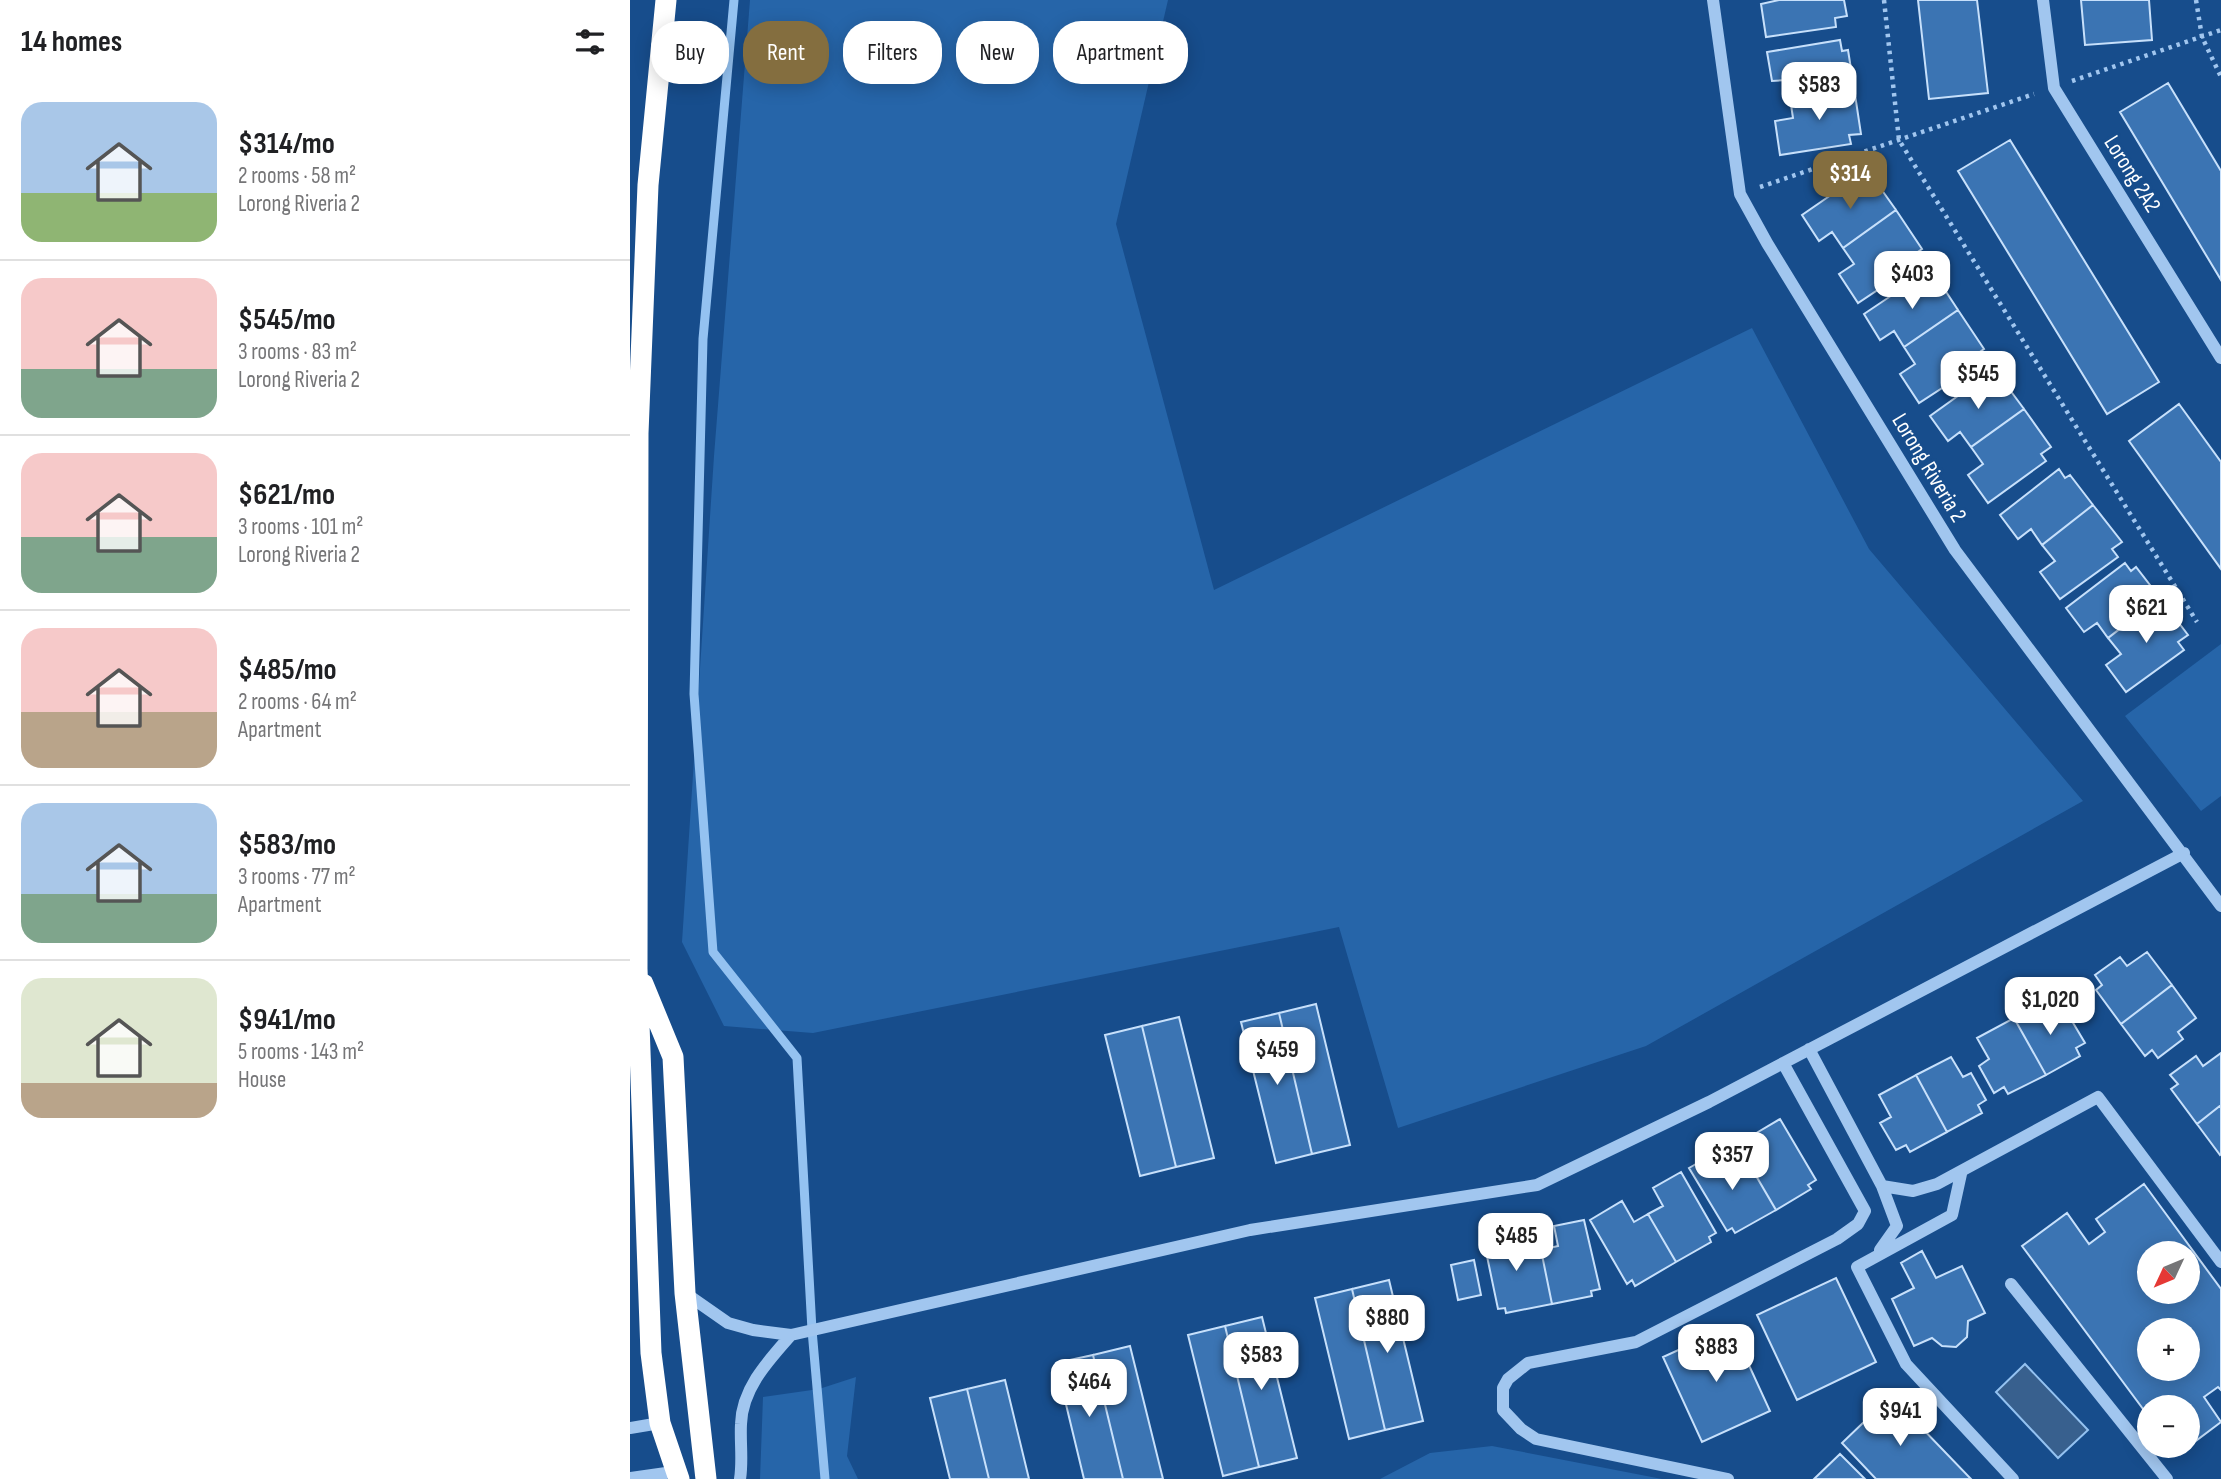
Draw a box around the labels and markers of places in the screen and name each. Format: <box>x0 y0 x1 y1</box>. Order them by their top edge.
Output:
pin: $583 <box>1778 62 1860 122</box>
pin: $314 <box>1809 152 1891 211</box>
pin: $403 <box>1871 252 1953 311</box>
pin: $545 <box>1937 352 2019 411</box>
pin: $621 <box>2105 586 2187 645</box>
pin: $1,020 <box>1993 978 2107 1037</box>
pin: $459 <box>1236 1028 1318 1087</box>
pin: $357 <box>1691 1132 1773 1192</box>
pin: $485 <box>1475 1214 1557 1273</box>
pin: $880 <box>1346 1296 1428 1355</box>
pin: $883 <box>1675 1324 1757 1384</box>
pin: $583 <box>1220 1332 1302 1392</box>
pin: $464 <box>1048 1360 1130 1419</box>
pin: $941 <box>1859 1388 1941 1448</box>

